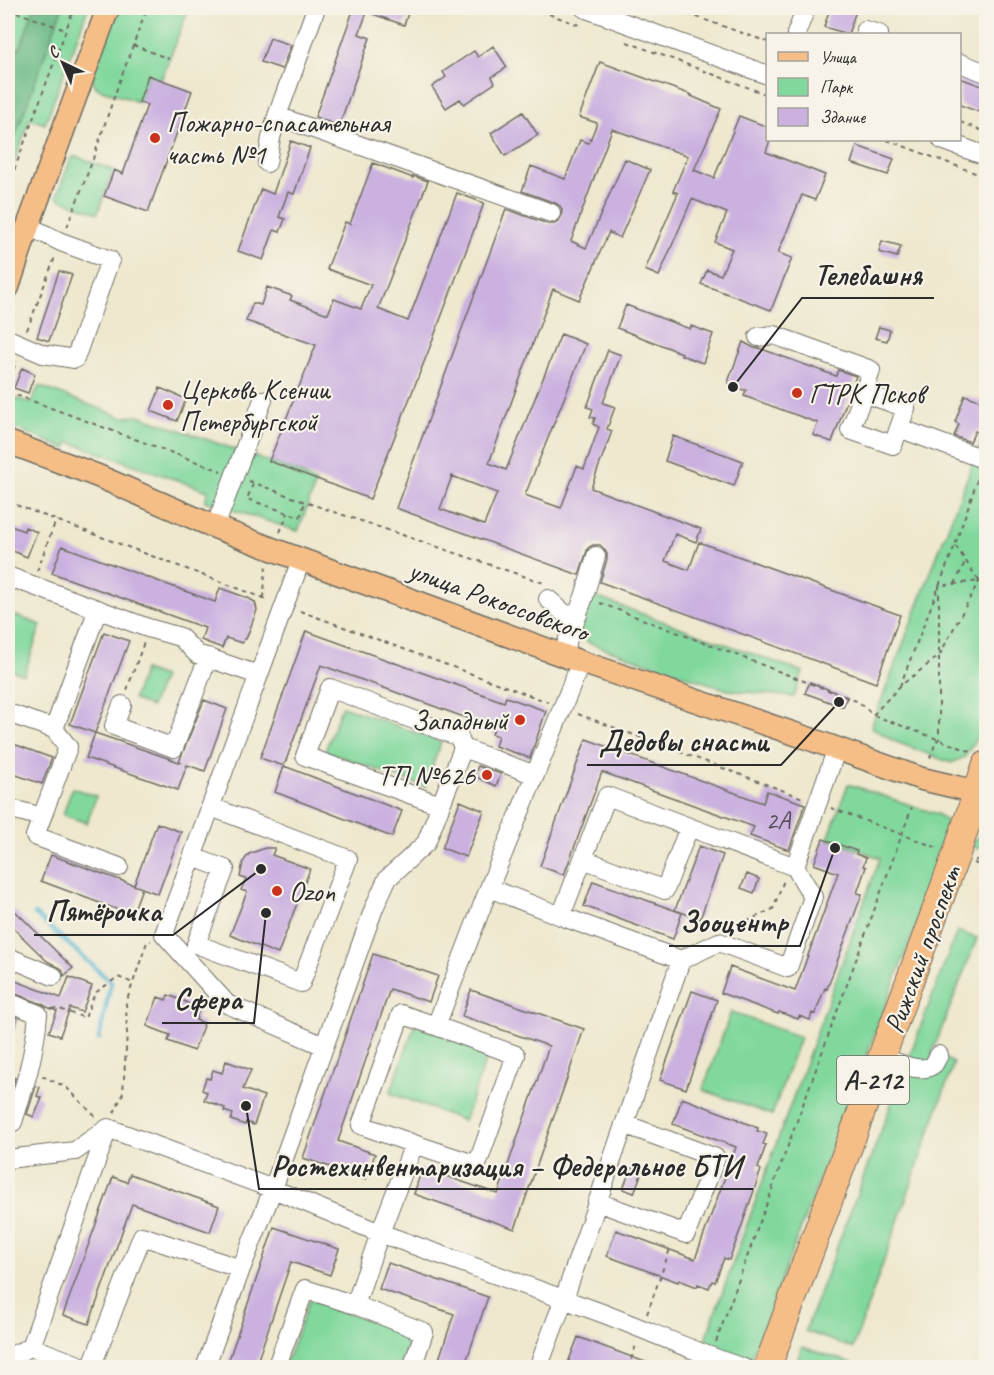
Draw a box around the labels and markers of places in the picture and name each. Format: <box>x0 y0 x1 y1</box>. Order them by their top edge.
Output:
place label: Пожарно-спасательная часть №1 <box>167 105 392 172</box>
marker: Пожарно-спасательная часть №1 <box>148 131 162 145</box>
callout: Телебашня <box>802 250 934 298</box>
place label: Церковь Ксении Петербургской <box>180 372 331 439</box>
place label: ГТРК Псков <box>809 376 929 411</box>
marker: ГТРК Псков <box>790 386 804 400</box>
marker: Церковь Ксении Петербургской <box>161 398 175 412</box>
place label: Западный <box>411 703 509 738</box>
marker: Западный <box>513 713 527 727</box>
callout: Дедовы снасти <box>587 717 781 765</box>
place label: ТП №626 <box>378 758 476 793</box>
marker: ТП №626 <box>480 768 494 782</box>
place label: Ozon <box>289 874 335 909</box>
marker: Ozon <box>270 884 284 898</box>
callout: Пятёрочка <box>34 887 173 935</box>
callout: Зооцентр <box>669 898 800 946</box>
callout: Сфера <box>162 975 254 1023</box>
callout: Ростехинвентаризация – Федеральное БТИ <box>259 1141 753 1189</box>

